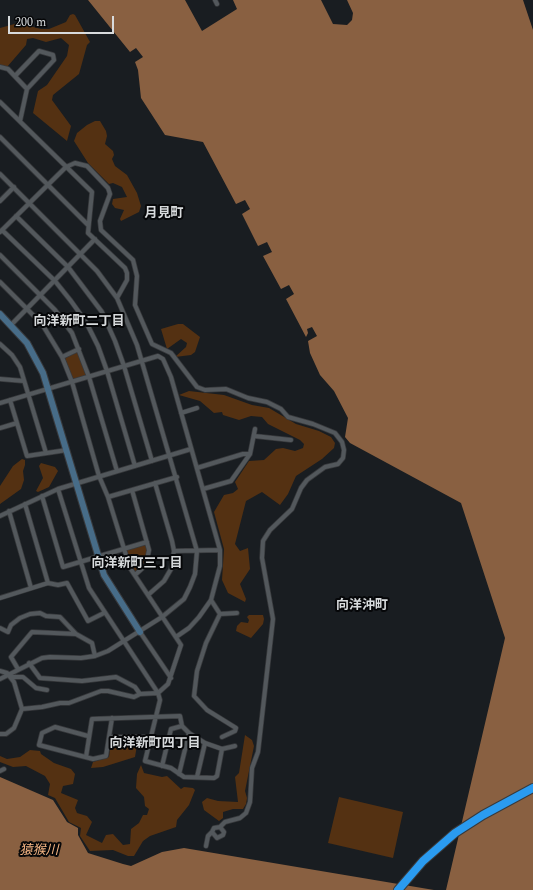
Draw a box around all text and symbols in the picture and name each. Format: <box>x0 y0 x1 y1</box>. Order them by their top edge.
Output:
scale bar <box>10 8 116 34</box>
text: 200 m <box>15 13 46 32</box>
district label: 月見町 <box>145 206 183 222</box>
district label: 向洋新町二丁目 <box>34 314 124 330</box>
district label: 向洋新町三丁目 <box>92 556 182 572</box>
district label: 向洋沖町 <box>336 598 388 614</box>
district label: 向洋新町四丁目 <box>110 736 200 752</box>
water label: 猿猴川 <box>20 843 58 859</box>

